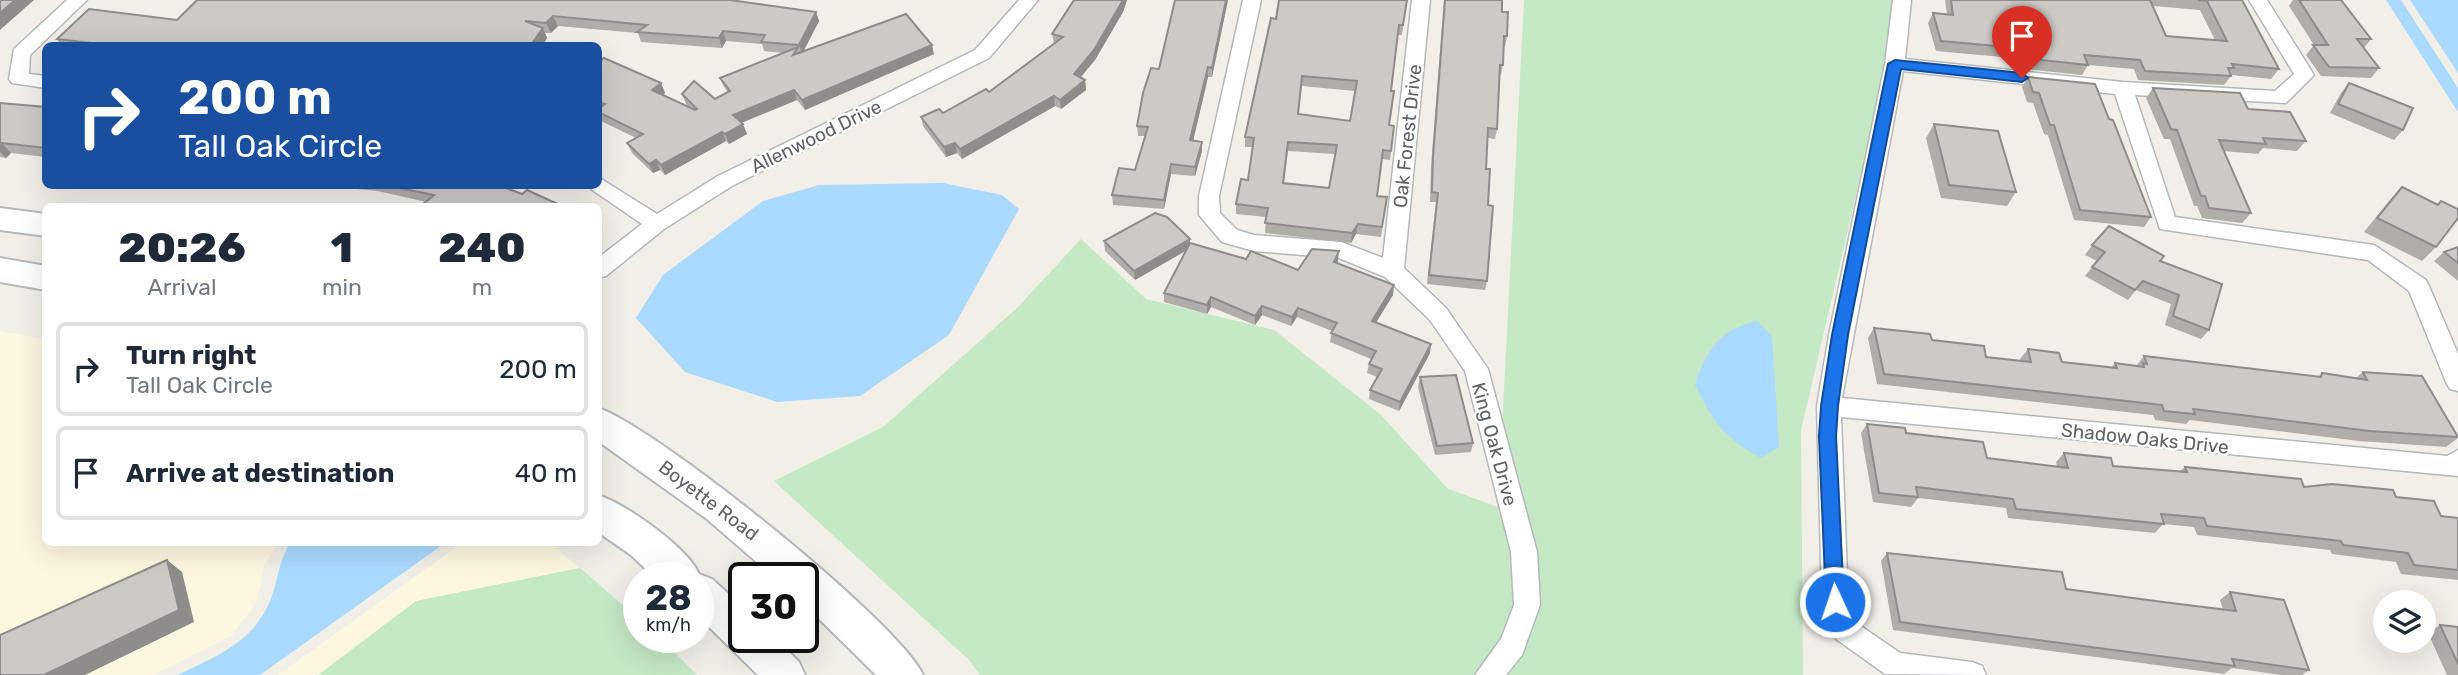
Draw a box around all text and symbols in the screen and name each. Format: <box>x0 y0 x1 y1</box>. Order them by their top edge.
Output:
pin <box>1992 6 2052 78</box>
icon: arrive <box>2003 17 2041 55</box>
street label: Oak Forest Drive <box>1389 63 1426 209</box>
text: 200 m <box>178 68 332 126</box>
icon: right <box>63 70 154 161</box>
street label: Allenwood Drive <box>747 95 885 178</box>
text: Tall Oak Circle <box>178 127 382 165</box>
text: 20:26 <box>118 223 246 273</box>
text: 1 <box>331 223 353 273</box>
text: 240 <box>438 223 526 273</box>
text: Arrival <box>147 273 216 301</box>
text: min <box>322 273 362 301</box>
text: m <box>472 273 492 301</box>
text: Turn right <box>126 340 256 371</box>
icon: right <box>67 350 105 388</box>
text: 200 m <box>499 354 577 385</box>
text: Tall Oak Circle <box>126 371 273 399</box>
street label: King Oak Drive <box>1467 380 1522 508</box>
street label: Shadow Oaks Drive <box>2060 418 2230 459</box>
icon: arrive <box>67 454 105 492</box>
street label: Boyette Road <box>654 455 763 545</box>
text: Arrive at destination <box>126 458 394 489</box>
text: 40 m <box>515 458 577 489</box>
speed limit sign: 30 <box>728 562 819 653</box>
position arrow <box>1798 565 1872 639</box>
text: 28 <box>645 577 692 619</box>
map controls <box>2373 590 2436 653</box>
button: layers <box>2373 590 2436 653</box>
text: km/h <box>646 614 691 636</box>

